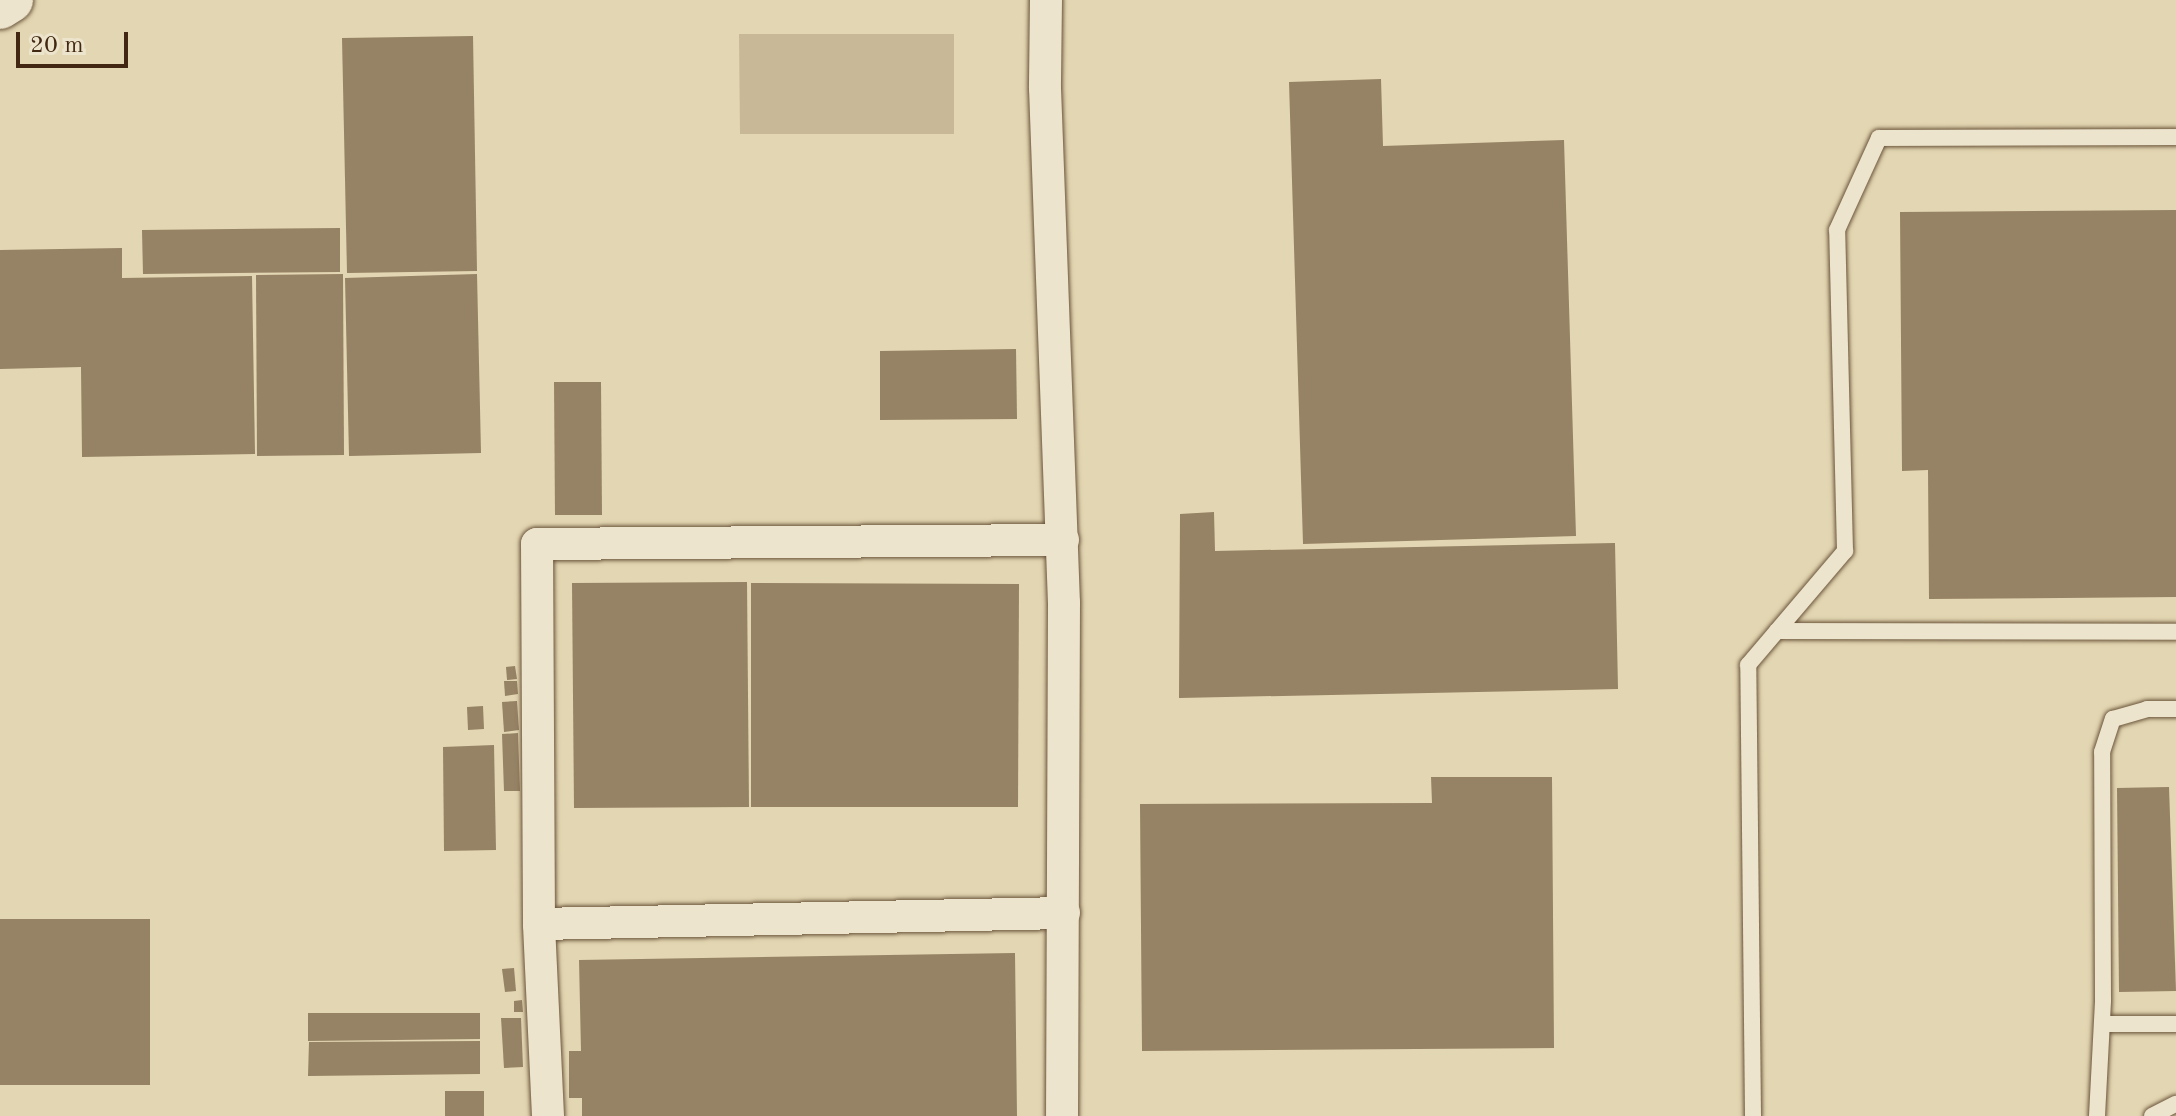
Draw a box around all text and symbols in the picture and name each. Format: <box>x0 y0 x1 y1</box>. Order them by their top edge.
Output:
scale bar <box>20 16 132 66</box>
text: 20 m <box>30 34 84 58</box>

